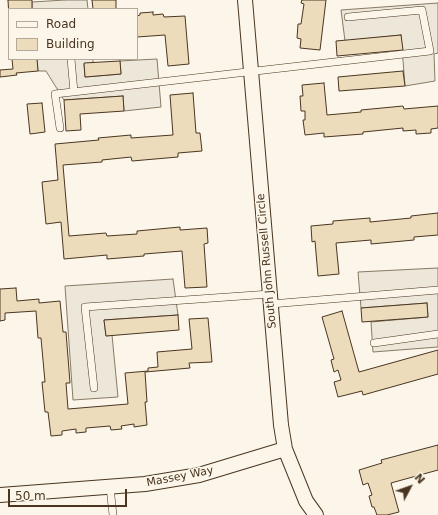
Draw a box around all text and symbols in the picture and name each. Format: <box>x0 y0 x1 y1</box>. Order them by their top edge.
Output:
legend <box>8 8 138 60</box>
text: Road <box>46 17 76 31</box>
text: Building <box>46 37 95 51</box>
street label: South John Russell Circle <box>255 193 279 329</box>
street label: Massey Way <box>145 464 215 490</box>
north arrow <box>390 467 430 507</box>
text: N <box>412 471 427 487</box>
scale bar <box>10 481 129 507</box>
text: 50 m <box>15 489 46 503</box>

